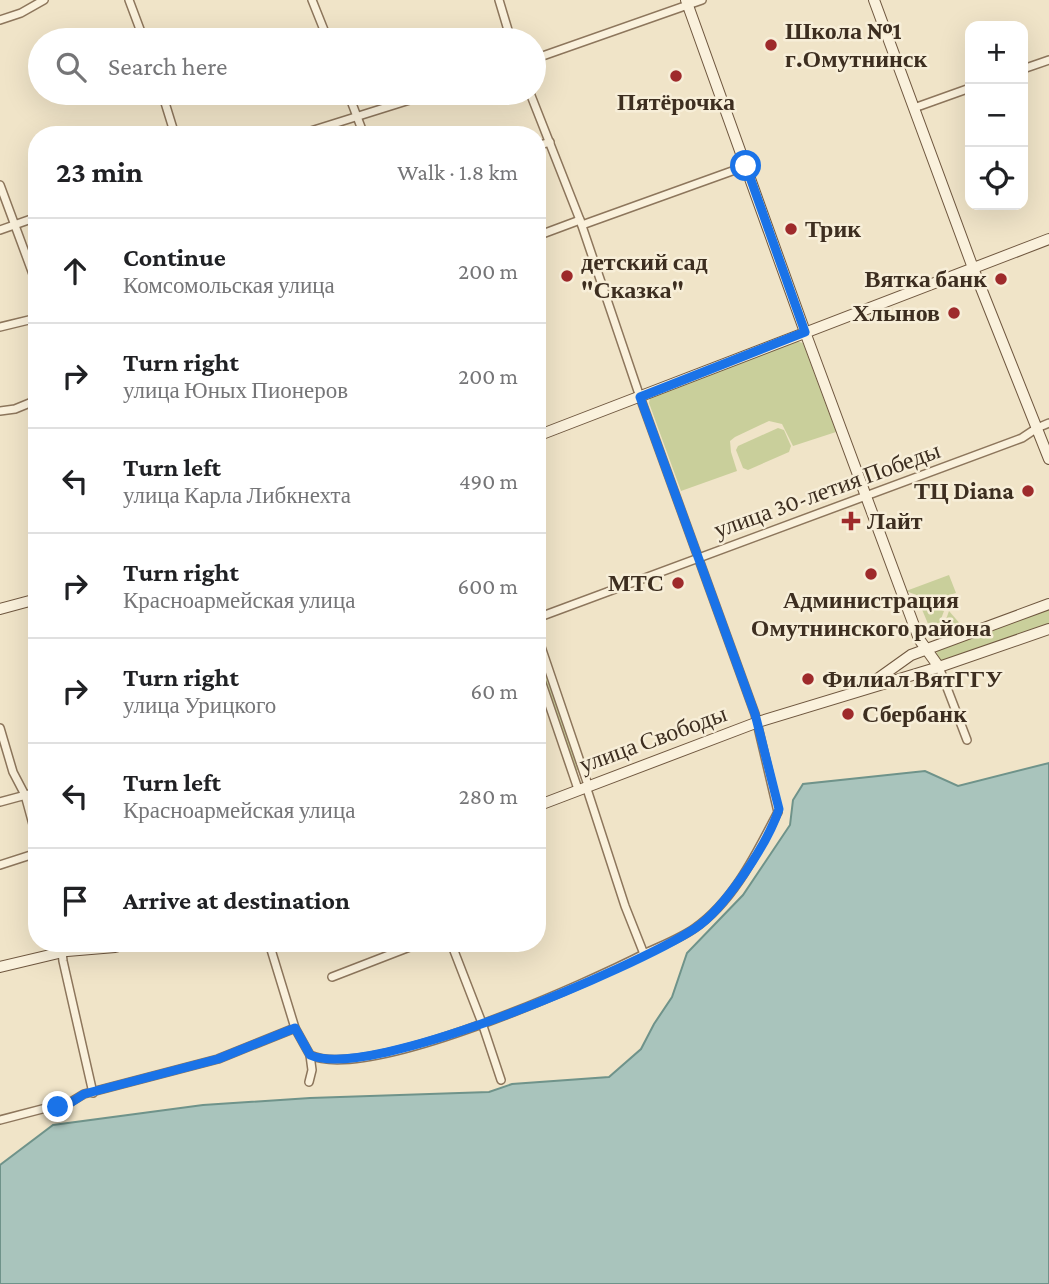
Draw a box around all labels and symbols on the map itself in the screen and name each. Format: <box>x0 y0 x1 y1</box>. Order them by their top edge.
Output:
place label: Школа №1 г.Омутнинск <box>785 17 928 72</box>
marker: Школа №1 г.Омутнинск <box>763 37 779 53</box>
marker: Пятёрочка <box>668 68 684 84</box>
place label: Пятёрочка <box>617 88 735 115</box>
route start <box>730 150 761 181</box>
place label: Трик <box>805 215 861 242</box>
marker: Трик <box>783 221 799 237</box>
place label: детский сад "Сказка" <box>581 248 708 303</box>
place label: Вятка банк <box>864 265 987 292</box>
marker: детский сад "Сказка" <box>559 268 575 284</box>
marker: Вятка банк <box>993 271 1009 287</box>
place label: Хлынов <box>852 299 940 326</box>
marker: Хлынов <box>946 305 962 321</box>
street label: улица 30-летия Победы <box>710 436 944 543</box>
place label: ТЦ Diana <box>914 477 1014 504</box>
marker: ТЦ Diana <box>1020 483 1036 499</box>
place label: Лайт <box>867 507 923 534</box>
marker: Лайт <box>841 511 861 531</box>
marker: Администрация Омутнинского района <box>863 566 879 582</box>
place label: МТС <box>608 569 664 596</box>
marker: МТС <box>670 575 686 591</box>
place label: Администрация Омутнинского района <box>751 586 991 641</box>
place label: Филиал ВятГГУ <box>822 665 1003 692</box>
marker: Филиал ВятГГУ <box>800 671 816 687</box>
street label: улица Свободы <box>575 699 730 778</box>
place label: Сбербанк <box>862 700 967 727</box>
marker: Сбербанк <box>840 706 856 722</box>
route end <box>42 1091 73 1122</box>

